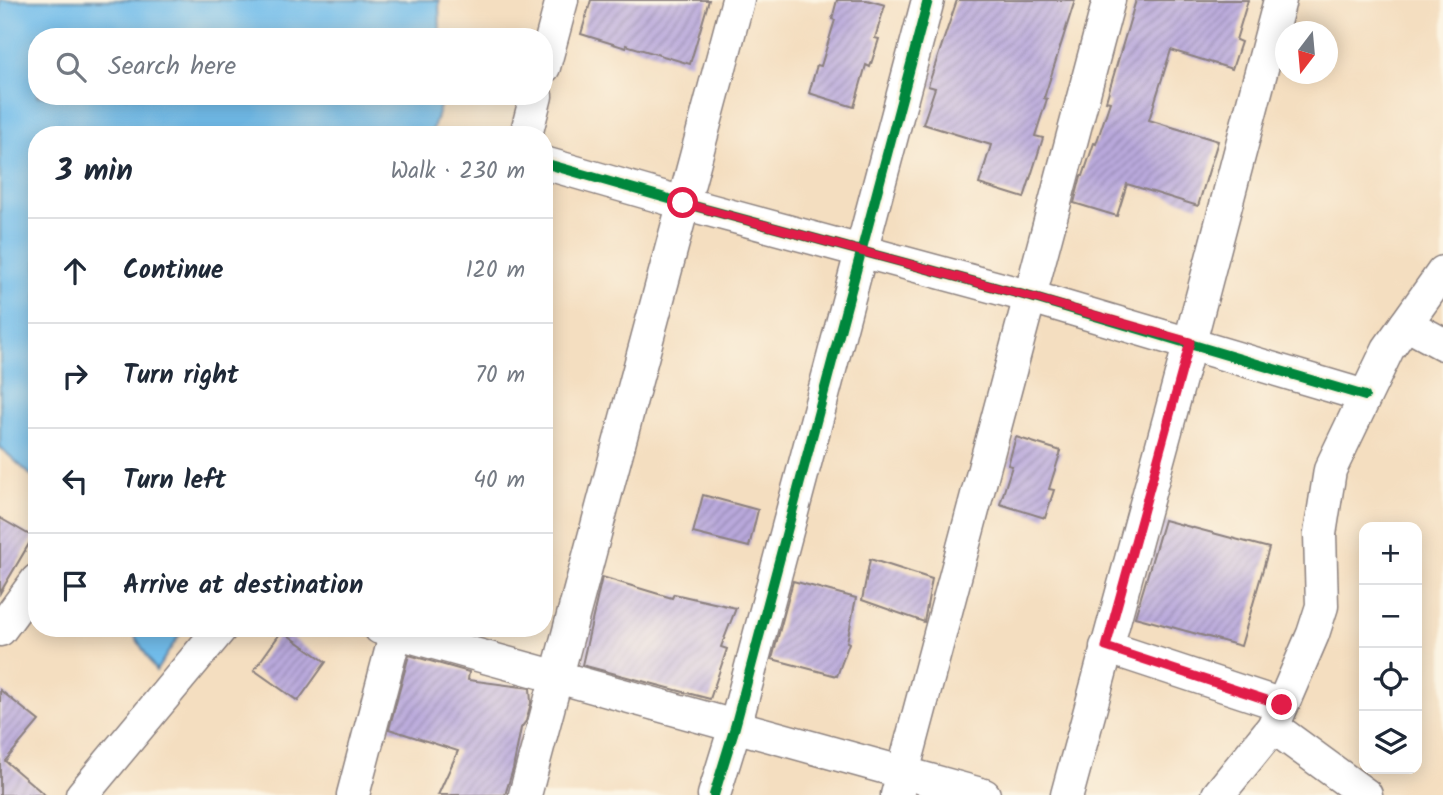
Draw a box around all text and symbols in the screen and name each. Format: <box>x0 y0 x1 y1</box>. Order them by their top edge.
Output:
north arrow <box>1275 21 1338 84</box>
search box <box>28 28 553 105</box>
text: Search here <box>108 46 236 88</box>
icon: search <box>52 48 90 86</box>
text: 3 min <box>56 148 133 196</box>
text: Walk · 230 m <box>390 154 525 190</box>
route start <box>667 187 698 218</box>
text: Continue <box>123 250 224 292</box>
icon: ahead <box>56 252 94 290</box>
text: 120 m <box>465 253 525 289</box>
text: Turn right <box>123 355 239 397</box>
icon: right <box>56 357 94 395</box>
text: 70 m <box>475 358 525 394</box>
text: Turn left <box>123 460 226 502</box>
icon: left <box>56 462 94 500</box>
text: 40 m <box>473 463 525 499</box>
map controls <box>1359 522 1422 774</box>
button: + <box>1359 522 1422 585</box>
text: Arrive at destination <box>123 565 363 607</box>
icon: arrive <box>56 567 94 605</box>
button: − <box>1359 585 1422 648</box>
button: locate <box>1359 648 1422 711</box>
route end <box>1266 689 1297 720</box>
button: layers <box>1359 711 1422 774</box>

